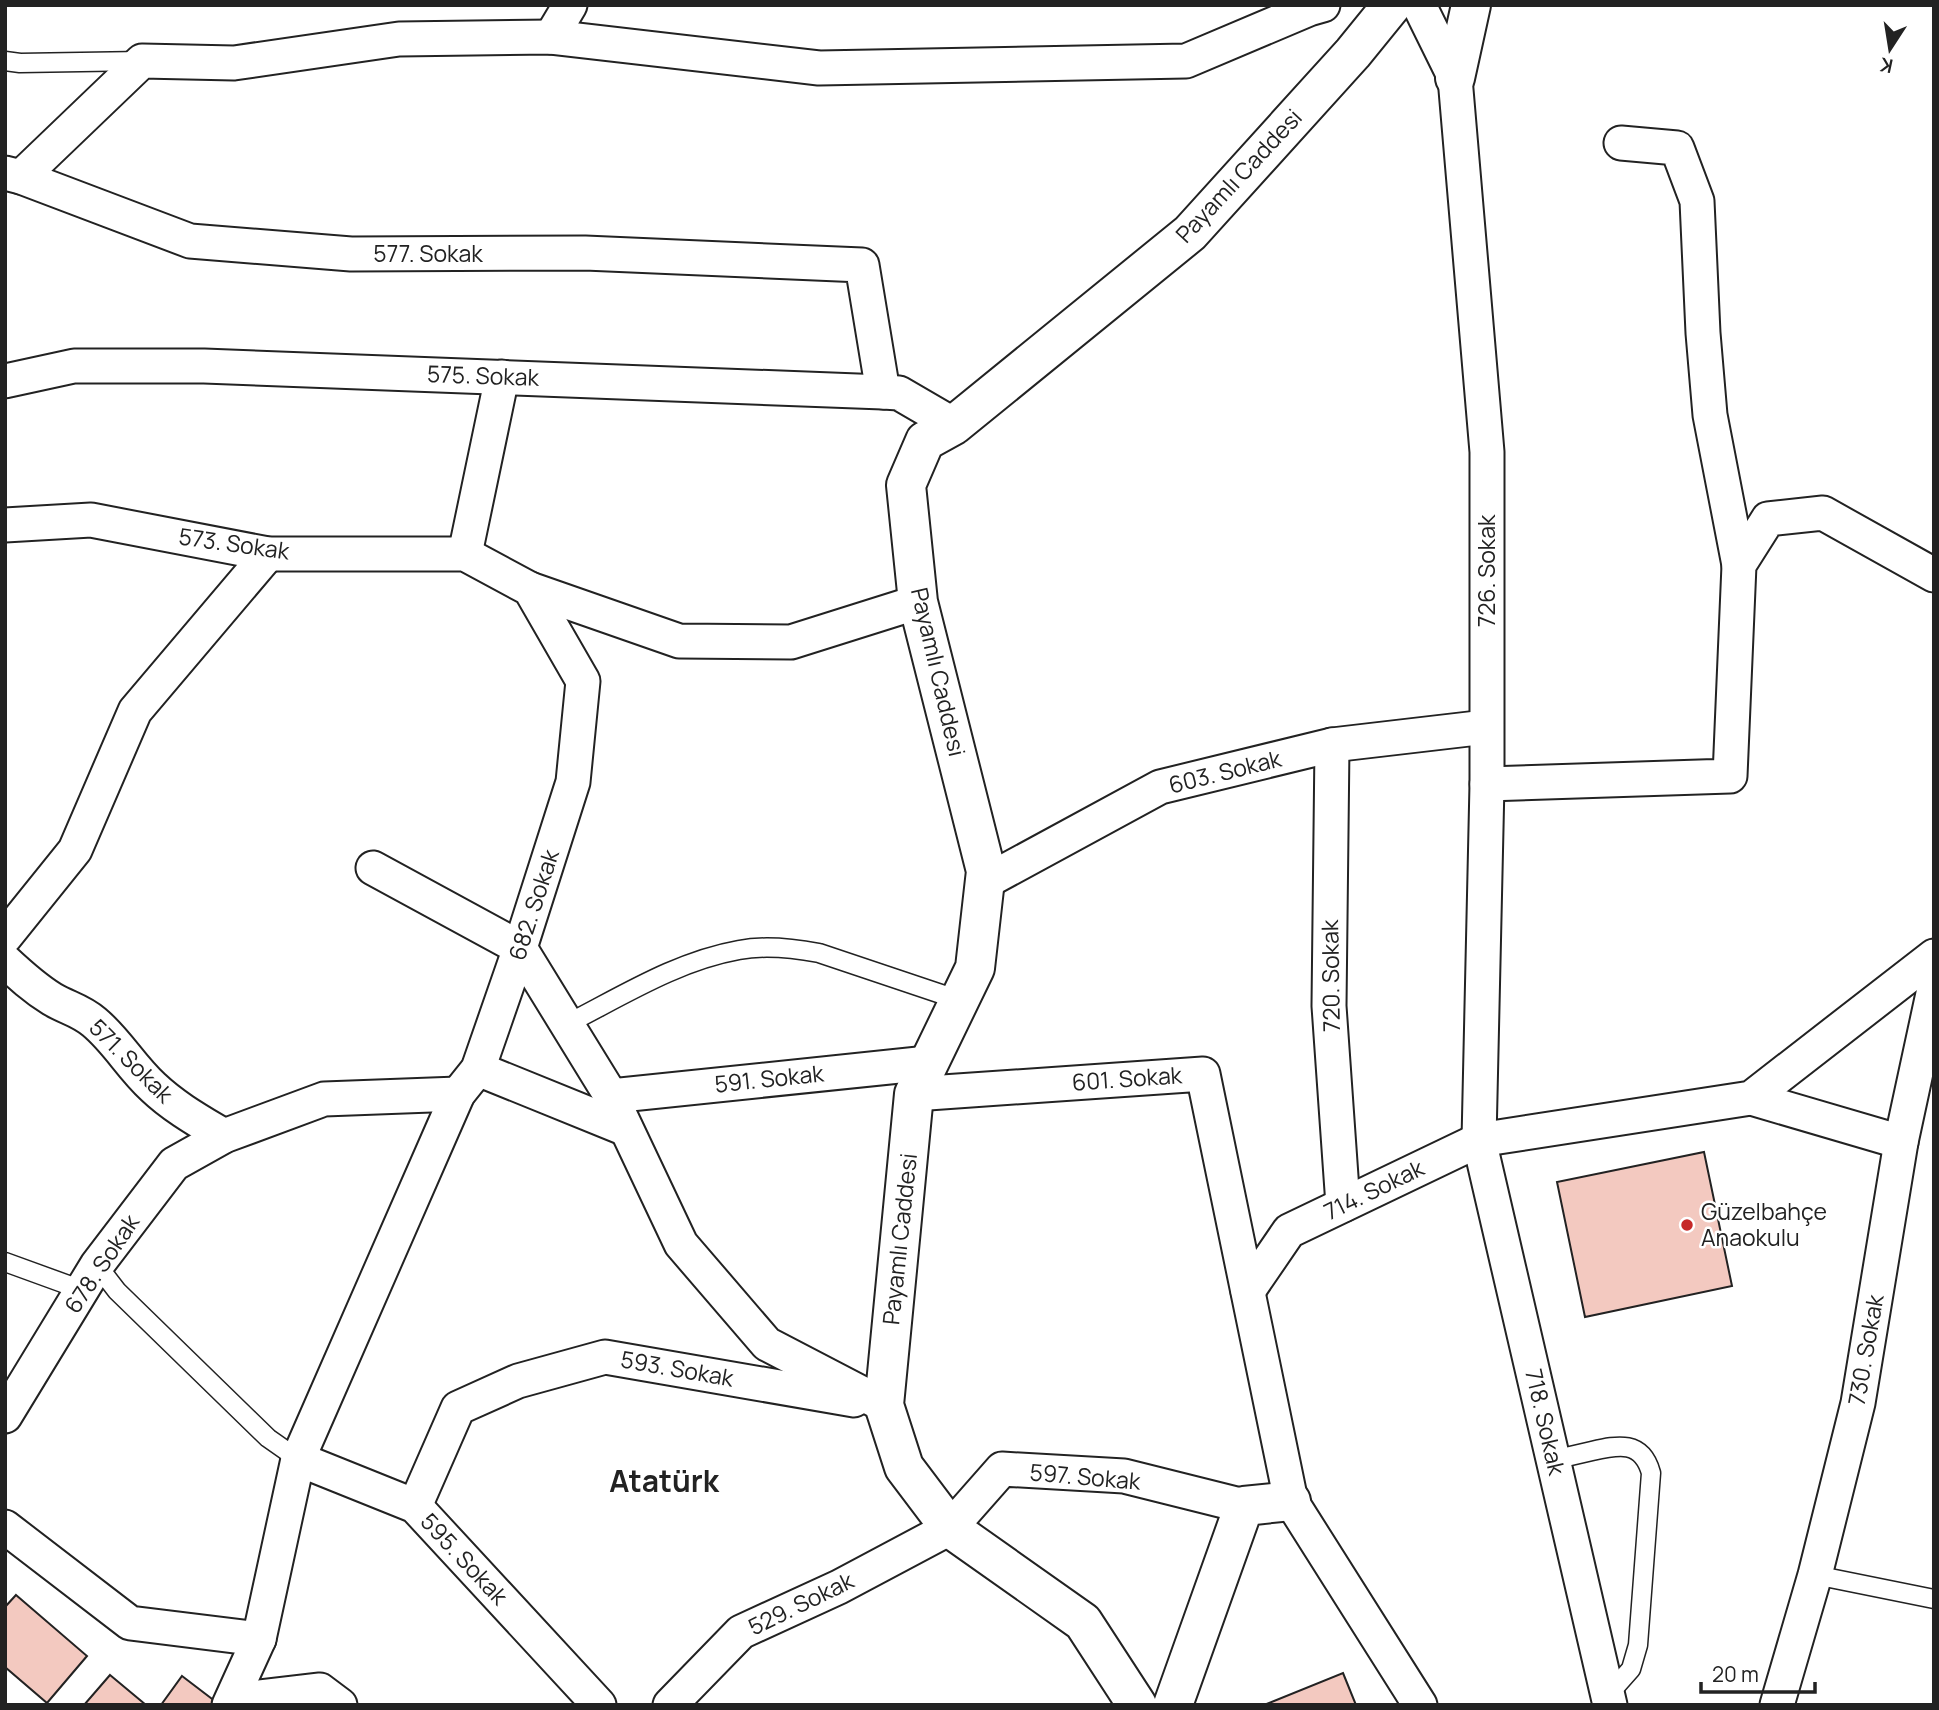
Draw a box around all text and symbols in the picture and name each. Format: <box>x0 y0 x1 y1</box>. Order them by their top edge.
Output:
north arrow <box>1855 14 1925 84</box>
text: K <box>1877 51 1895 80</box>
street label: Payamlı Caddesi <box>1168 101 1309 249</box>
street label: 577. Sokak <box>373 237 483 269</box>
street label: 575. Sokak <box>427 357 540 393</box>
street label: 726. Sokak <box>1470 514 1502 627</box>
street label: 573. Sokak <box>177 519 292 567</box>
street label: Payamlı Caddesi <box>904 584 974 759</box>
street label: 603. Sokak <box>1165 741 1285 800</box>
street label: 682. Sokak <box>500 845 566 964</box>
street label: 720. Sokak <box>1313 919 1347 1033</box>
street label: 571. Sokak <box>83 1011 181 1110</box>
street label: 591. Sokak <box>713 1056 826 1100</box>
street label: 601. Sokak <box>1071 1058 1184 1098</box>
street label: 714. Sokak <box>1318 1151 1429 1227</box>
street label: Payamlı Caddesi <box>874 1152 924 1326</box>
place label: Güzelbahçe Anaokulu <box>1701 1195 1827 1253</box>
street label: 678. Sokak <box>56 1207 146 1319</box>
marker: Güzelbahçe Anaokulu <box>1679 1217 1695 1233</box>
street label: 730. Sokak <box>1840 1291 1891 1408</box>
street label: 593. Sokak <box>618 1342 737 1394</box>
street label: 718. Sokak <box>1518 1366 1574 1478</box>
street label: 597. Sokak <box>1028 1455 1142 1497</box>
district label: Atatürk <box>609 1460 720 1501</box>
street label: 595. Sokak <box>414 1505 516 1612</box>
street label: 529. Sokak <box>743 1564 859 1642</box>
scale bar <box>1701 1650 1815 1694</box>
text: 20 m <box>1712 1660 1759 1688</box>

